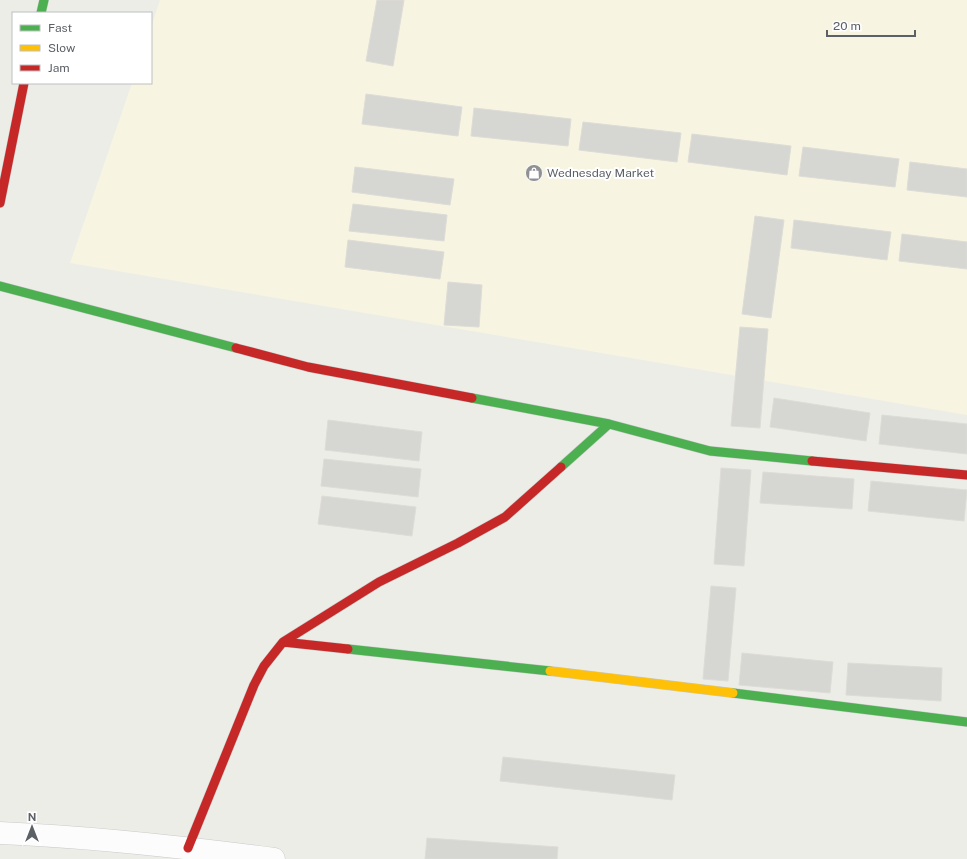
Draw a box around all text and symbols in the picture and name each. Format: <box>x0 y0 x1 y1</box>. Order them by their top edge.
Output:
legend <box>12 12 152 84</box>
scale bar <box>827 12 915 38</box>
text: 20 m <box>833 19 861 33</box>
text: Fast <box>48 21 73 35</box>
text: Slow <box>48 41 76 55</box>
text: Jam <box>48 61 70 75</box>
shop icon: Wednesday Market <box>524 163 544 183</box>
place label: Wednesday Market <box>547 166 654 180</box>
north arrow <box>12 807 52 847</box>
text: N <box>28 811 36 823</box>

